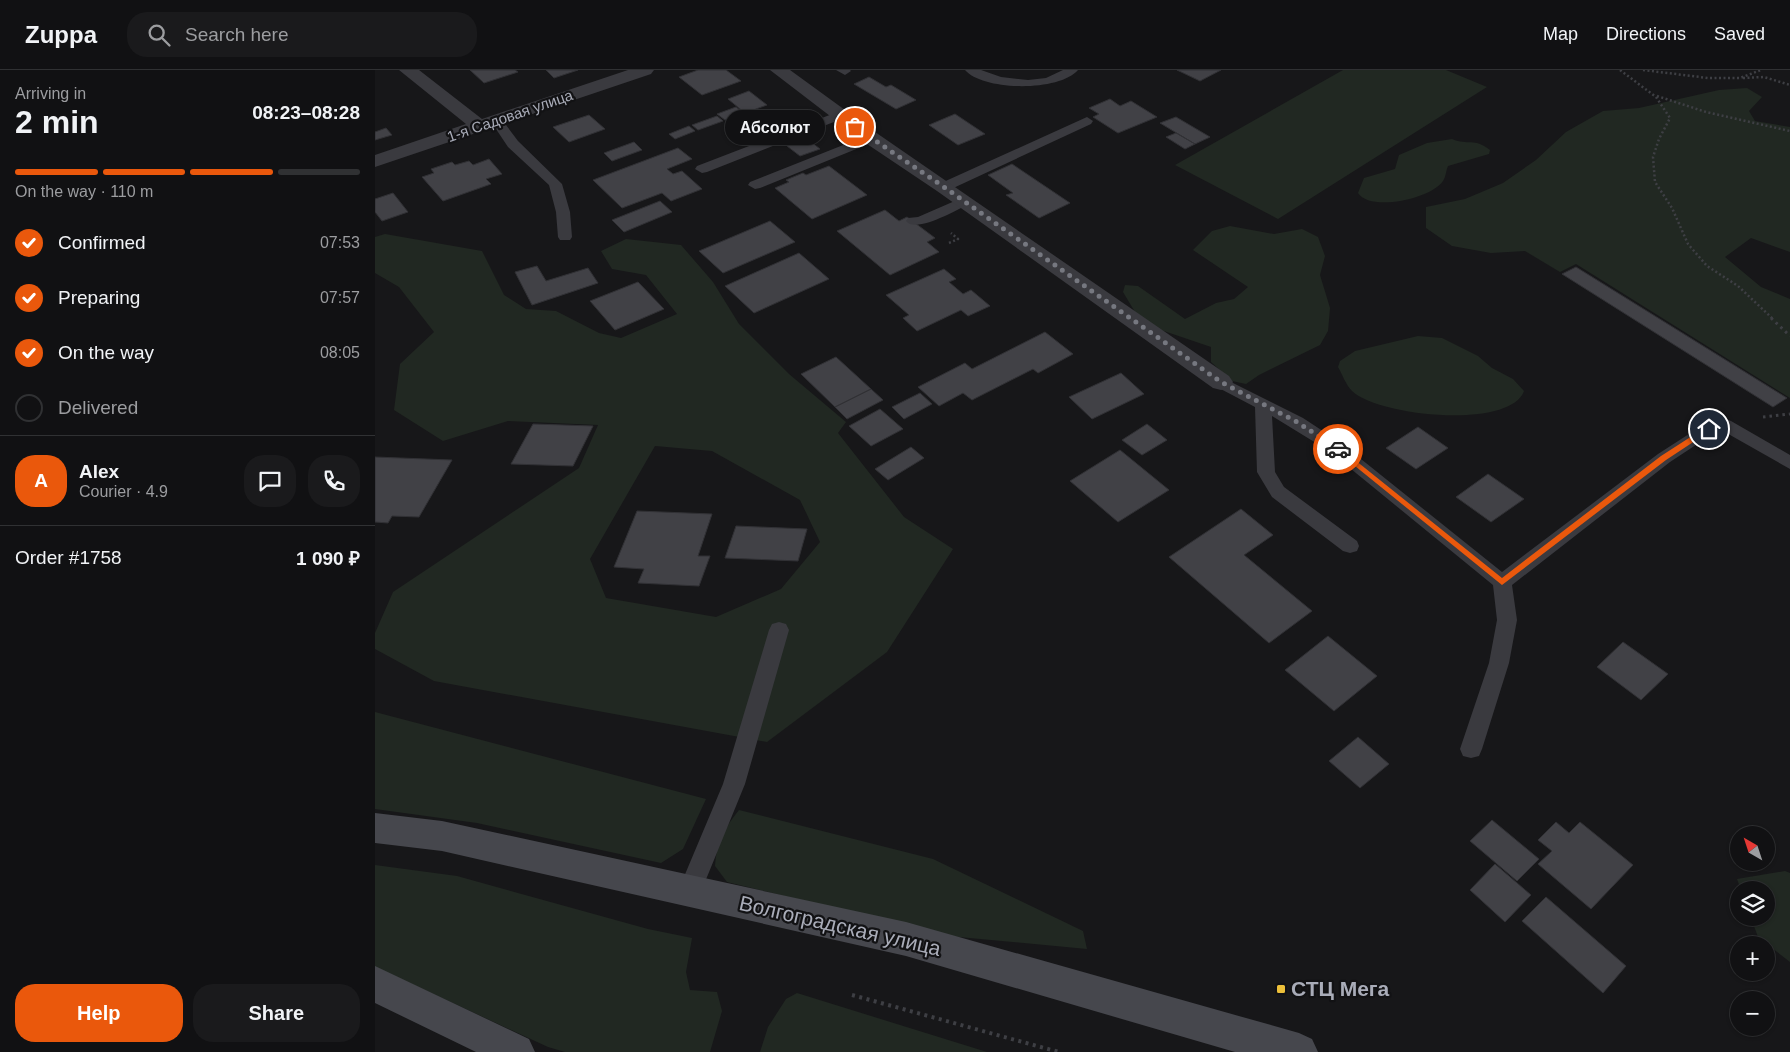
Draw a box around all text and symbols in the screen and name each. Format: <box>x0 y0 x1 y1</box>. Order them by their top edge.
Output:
search box <box>127 12 477 57</box>
text: Zuppa <box>25 21 97 48</box>
icon: search <box>145 21 173 49</box>
text: Search here <box>185 24 289 45</box>
text: Map <box>1543 24 1578 44</box>
text: Directions <box>1606 24 1686 44</box>
text: Saved <box>1714 24 1765 44</box>
text: Arriving in <box>15 85 86 102</box>
street label: 1-я Садовая улица <box>445 86 576 145</box>
text: 08:23–08:28 <box>252 102 360 123</box>
text: 2 min <box>15 104 99 140</box>
pin <box>834 106 876 148</box>
callout: Абсолют <box>725 110 825 144</box>
icon: bag <box>841 113 869 141</box>
text: Абсолют <box>740 119 810 136</box>
text: On the way · 110 m <box>15 183 153 200</box>
icon: check <box>15 229 43 257</box>
text: Confirmed <box>58 232 146 253</box>
text: 07:53 <box>320 234 360 251</box>
icon: check <box>15 284 43 312</box>
text: Preparing <box>58 287 140 308</box>
text: 07:57 <box>320 289 360 306</box>
icon: check <box>15 339 43 367</box>
text: On the way <box>58 342 154 363</box>
text: 08:05 <box>320 344 360 361</box>
text: Delivered <box>58 397 138 418</box>
pin <box>1688 408 1730 450</box>
icon: home <box>1695 415 1723 443</box>
courier <box>1313 424 1363 474</box>
icon: car <box>1324 435 1352 463</box>
button: chat <box>244 455 296 507</box>
button: phone <box>308 455 360 507</box>
text: Alex <box>79 461 119 482</box>
text: A <box>34 470 48 491</box>
text: Courier · 4.9 <box>79 483 168 500</box>
text: Order #1758 <box>15 547 122 568</box>
text: 1 090 ₽ <box>296 548 360 569</box>
north arrow <box>1730 826 1775 871</box>
map controls <box>1730 826 1775 1036</box>
button: layers <box>1730 881 1775 926</box>
street label: Волгоградская улица <box>737 891 944 960</box>
button: + <box>1730 936 1775 981</box>
place label: СТЦ Мега <box>1291 977 1390 1000</box>
marker: СТЦ Мега <box>1275 983 1287 995</box>
button: Help <box>15 984 183 1042</box>
button: Share <box>193 984 360 1042</box>
button: − <box>1730 991 1775 1036</box>

